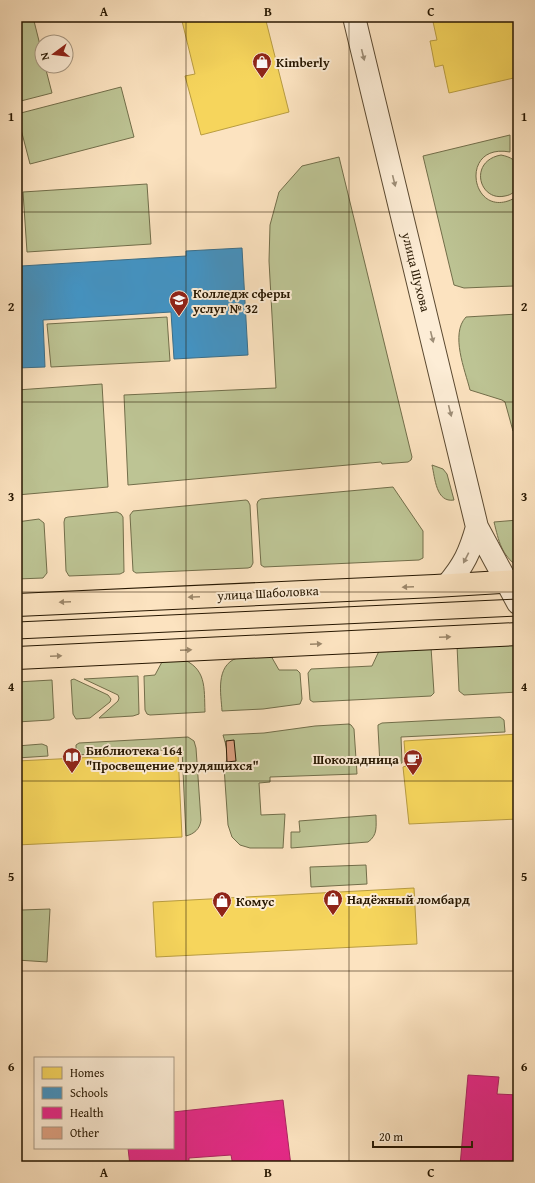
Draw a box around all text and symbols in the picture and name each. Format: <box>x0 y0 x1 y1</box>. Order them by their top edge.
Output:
text: A <box>100 2 109 21</box>
text: B <box>264 2 272 21</box>
text: C <box>427 2 435 21</box>
north arrow <box>34 34 74 74</box>
one-way arrow <box>360 49 366 61</box>
text: N <box>35 50 53 62</box>
shop icon: Kimberly <box>251 51 273 79</box>
place label: Kimberly <box>276 53 330 72</box>
text: 1 <box>8 107 14 126</box>
text: 1 <box>521 107 527 126</box>
one-way arrow <box>391 175 397 187</box>
street label: улица Шухова <box>397 229 435 314</box>
place label: Колледж сферы услуг № 32 <box>192 284 290 318</box>
school or university icon: Колледж сферы услуг № 32 <box>168 289 190 317</box>
text: 2 <box>8 297 15 316</box>
text: 2 <box>521 297 528 316</box>
one-way arrow <box>429 330 435 343</box>
one-way arrow <box>447 405 453 417</box>
text: 3 <box>8 487 14 506</box>
text: 3 <box>521 487 527 506</box>
one-way arrow <box>463 552 469 564</box>
street label: улица Шаболовка <box>216 581 320 605</box>
one-way arrow <box>401 584 414 590</box>
one-way arrow <box>188 593 200 600</box>
one-way arrow <box>59 599 71 606</box>
one-way arrow <box>439 634 452 640</box>
one-way arrow <box>310 640 322 647</box>
one-way arrow <box>180 647 192 654</box>
one-way arrow <box>50 652 62 659</box>
text: 4 <box>8 677 15 696</box>
text: 4 <box>521 677 528 696</box>
place label: Библиотека 164 "Просвещение трудящихся" <box>86 741 259 775</box>
library icon: Библиотека 164 "Просвещение трудящихся" <box>61 746 83 774</box>
cafe icon: Шоколадница <box>402 748 424 776</box>
place label: Шоколадница <box>313 750 399 769</box>
text: 5 <box>8 867 15 886</box>
text: 5 <box>521 867 528 886</box>
shop icon: Надёжный ломбард <box>322 888 344 916</box>
shop icon: Комус <box>211 890 233 918</box>
place label: Надёжный ломбард <box>347 890 470 909</box>
place label: Комус <box>236 892 274 911</box>
text: 6 <box>8 1057 15 1076</box>
legend <box>34 1057 174 1149</box>
text: 6 <box>521 1057 528 1076</box>
text: Homes <box>70 1064 105 1081</box>
text: Schools <box>70 1084 108 1101</box>
text: Health <box>70 1104 104 1121</box>
scale bar <box>373 1123 472 1149</box>
text: Other <box>70 1124 99 1141</box>
text: 20 m <box>379 1128 403 1145</box>
text: A <box>100 1163 109 1182</box>
text: B <box>264 1163 272 1182</box>
text: C <box>427 1163 435 1182</box>

